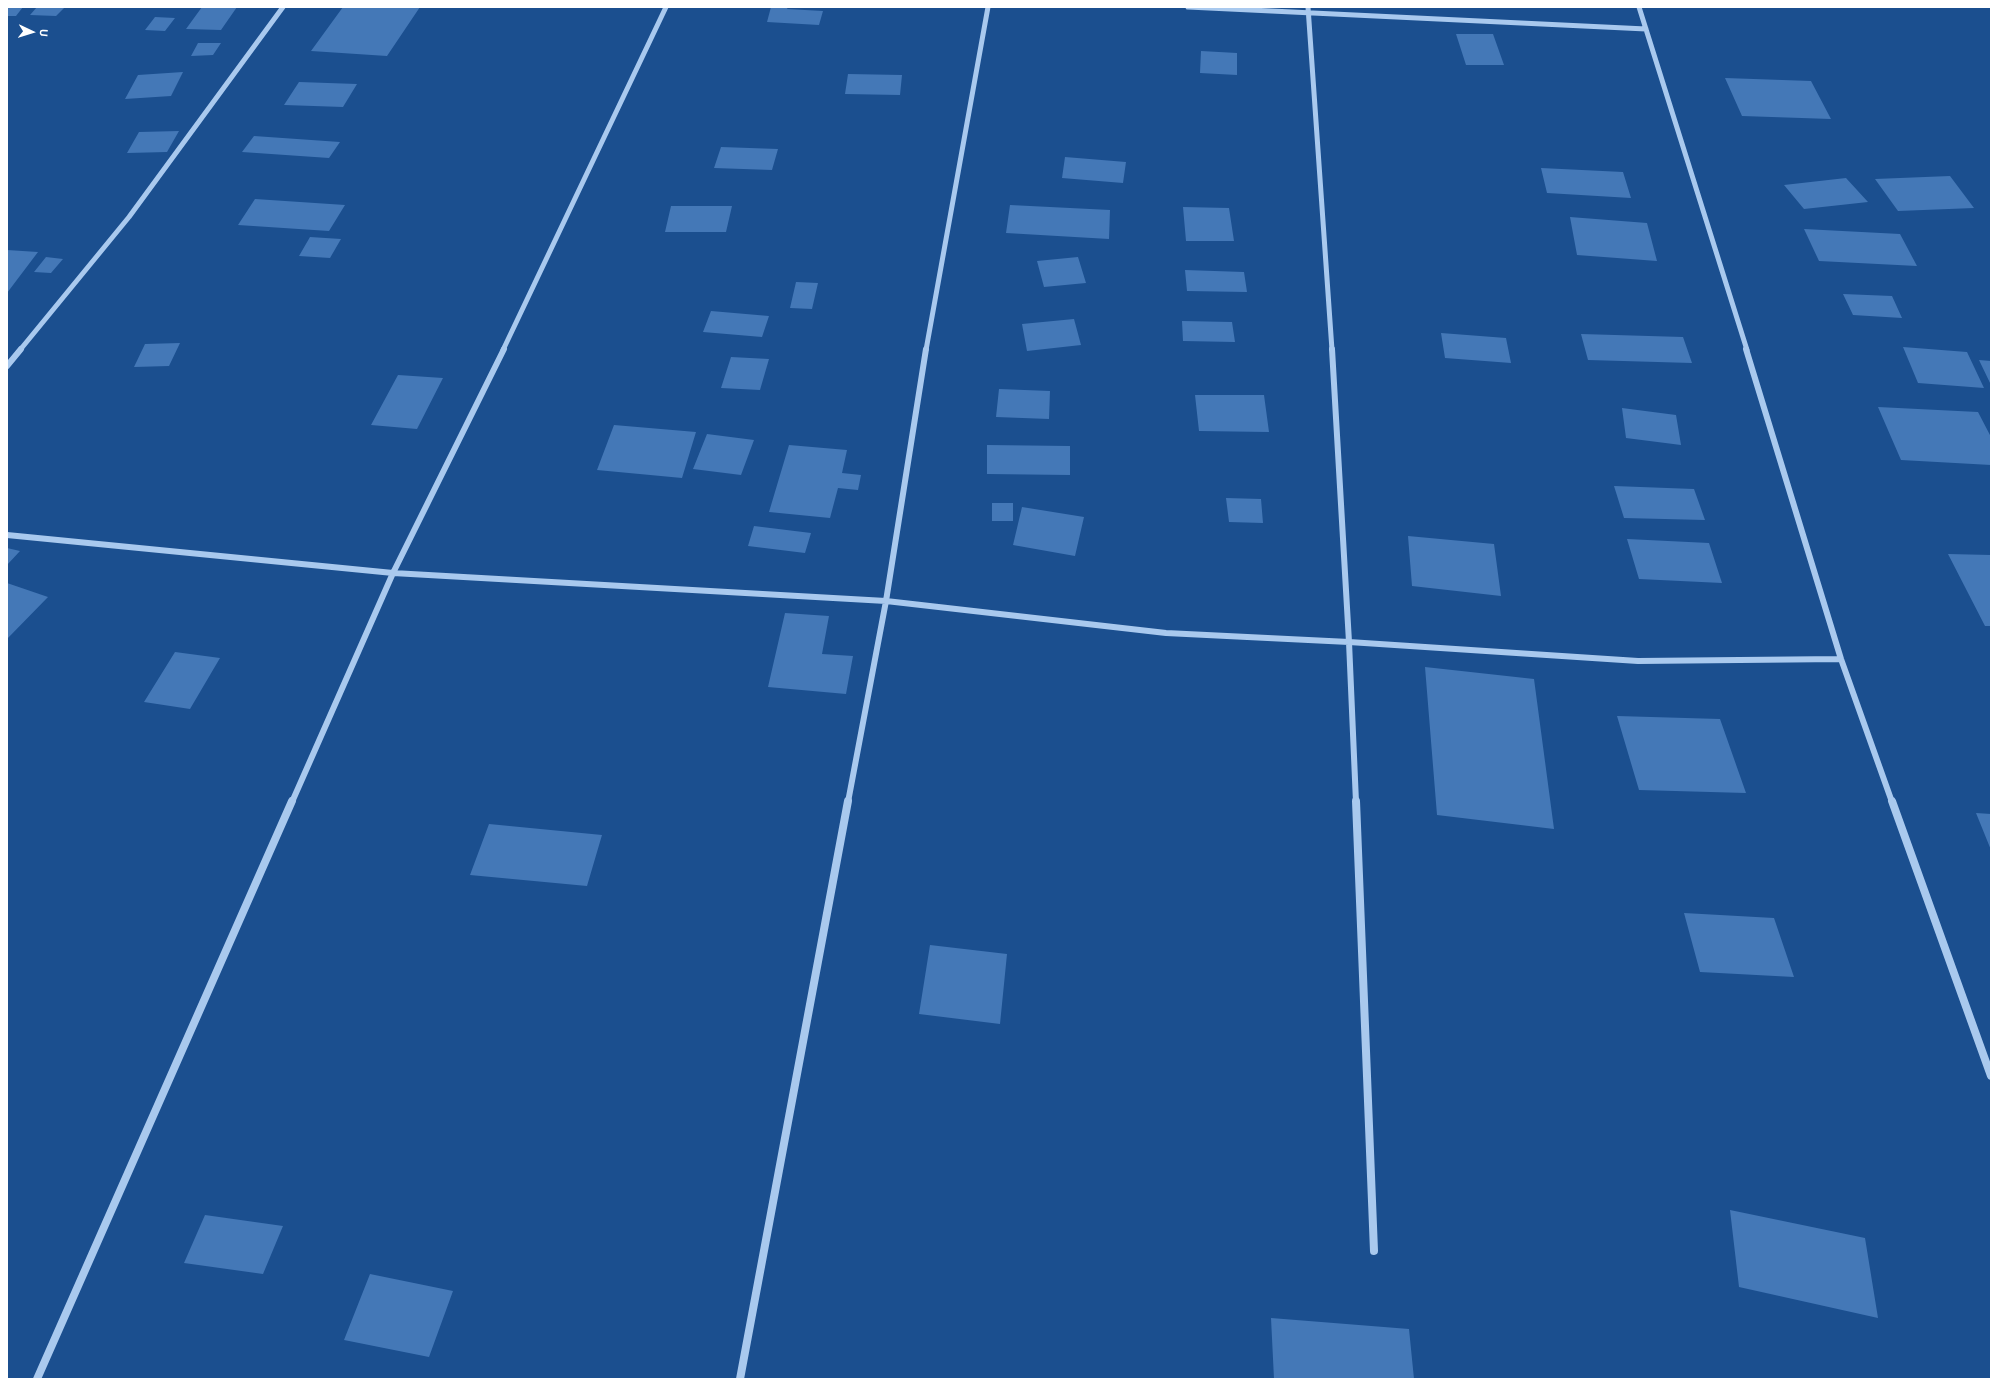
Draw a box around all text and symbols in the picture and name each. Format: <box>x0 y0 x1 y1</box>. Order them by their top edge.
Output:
north arrow <box>12 12 52 52</box>
text: U <box>38 29 50 37</box>

